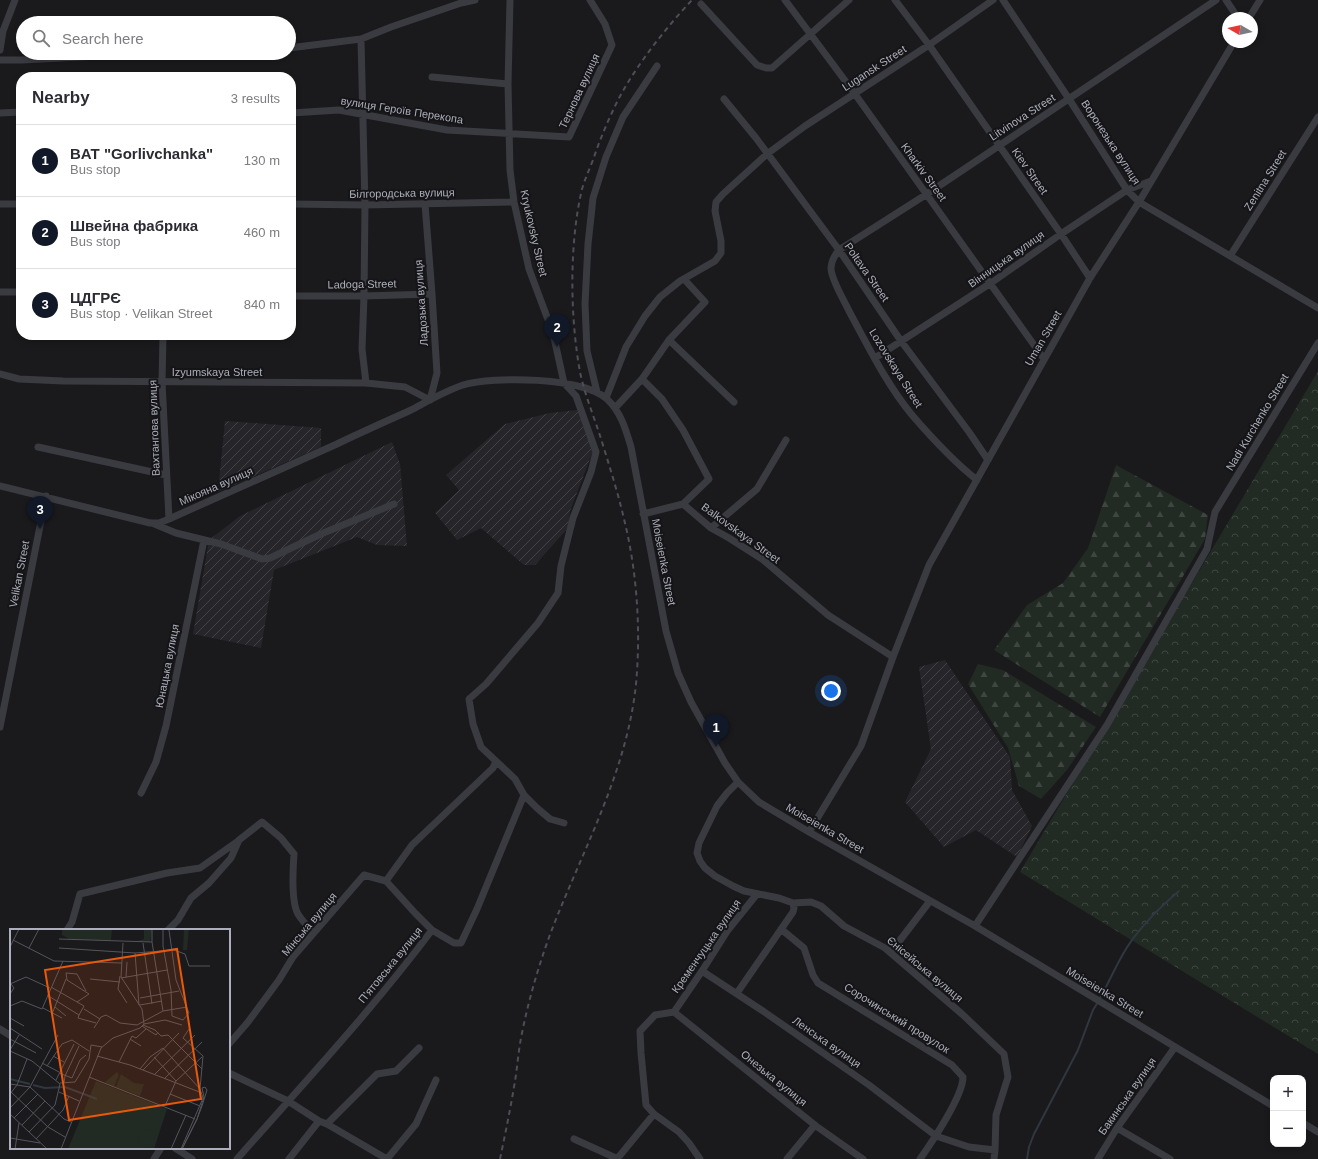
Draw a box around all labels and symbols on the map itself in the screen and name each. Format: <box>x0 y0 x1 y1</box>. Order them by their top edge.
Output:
north arrow <box>1222 12 1258 48</box>
street label: Lugansk Street <box>840 43 908 93</box>
street label: Тернова вулиця <box>556 52 602 130</box>
street label: Litvinova Street <box>987 91 1057 143</box>
street label: вулиця Героїв Перекопа <box>340 94 465 126</box>
street label: Воронезька вулиця <box>1079 97 1143 187</box>
street label: Kharkiv Street <box>899 141 949 203</box>
street label: Kiev Street <box>1010 146 1050 196</box>
street label: Zenitna Street <box>1242 148 1288 212</box>
street label: Білгородська вулиця <box>349 186 455 200</box>
street label: Kryukovsky Street <box>518 188 550 278</box>
street label: Вінницька вулиця <box>966 228 1046 290</box>
street label: Poltava Street <box>842 240 892 304</box>
street label: Ладозька вулиця <box>412 259 430 347</box>
street label: Ladoga Street <box>327 277 397 291</box>
street label: Uman Street <box>1022 308 1064 368</box>
pin: 2 <box>544 314 570 347</box>
street label: Lozovskaya Street <box>867 326 925 410</box>
street label: Izyumskaya Street <box>172 366 262 378</box>
street label: Nadi Kurchenko Street <box>1223 371 1291 473</box>
street label: Вахтангова вулиця <box>146 380 162 476</box>
street label: Мікояна вулиця <box>177 464 255 508</box>
pin: 3 <box>27 496 53 529</box>
street label: Balkovskaya Street <box>699 500 783 566</box>
street label: Moiseienka Street <box>650 518 678 606</box>
street label: Velikan Street <box>7 540 31 608</box>
street label: Юнацька вулиця <box>153 623 181 709</box>
your location <box>821 681 841 701</box>
pin: 1 <box>703 714 729 747</box>
street label: Moiseienka Street <box>784 801 866 855</box>
street label: Мінська вулиця <box>279 890 339 958</box>
street label: Кременчуцька вулиця <box>669 897 743 995</box>
street label: П’ятовська вулиця <box>356 925 424 1005</box>
inset map <box>10 929 230 1149</box>
street label: Єнісейська вулиця <box>885 934 965 1004</box>
street label: Moiseienka Street <box>1064 964 1146 1020</box>
street label: Сорочинський провулок <box>842 981 952 1055</box>
street label: Ленська вулиця <box>791 1014 863 1070</box>
street label: Онезька вулиця <box>739 1048 809 1108</box>
street label: Бакинська вулиця <box>1096 1055 1158 1137</box>

